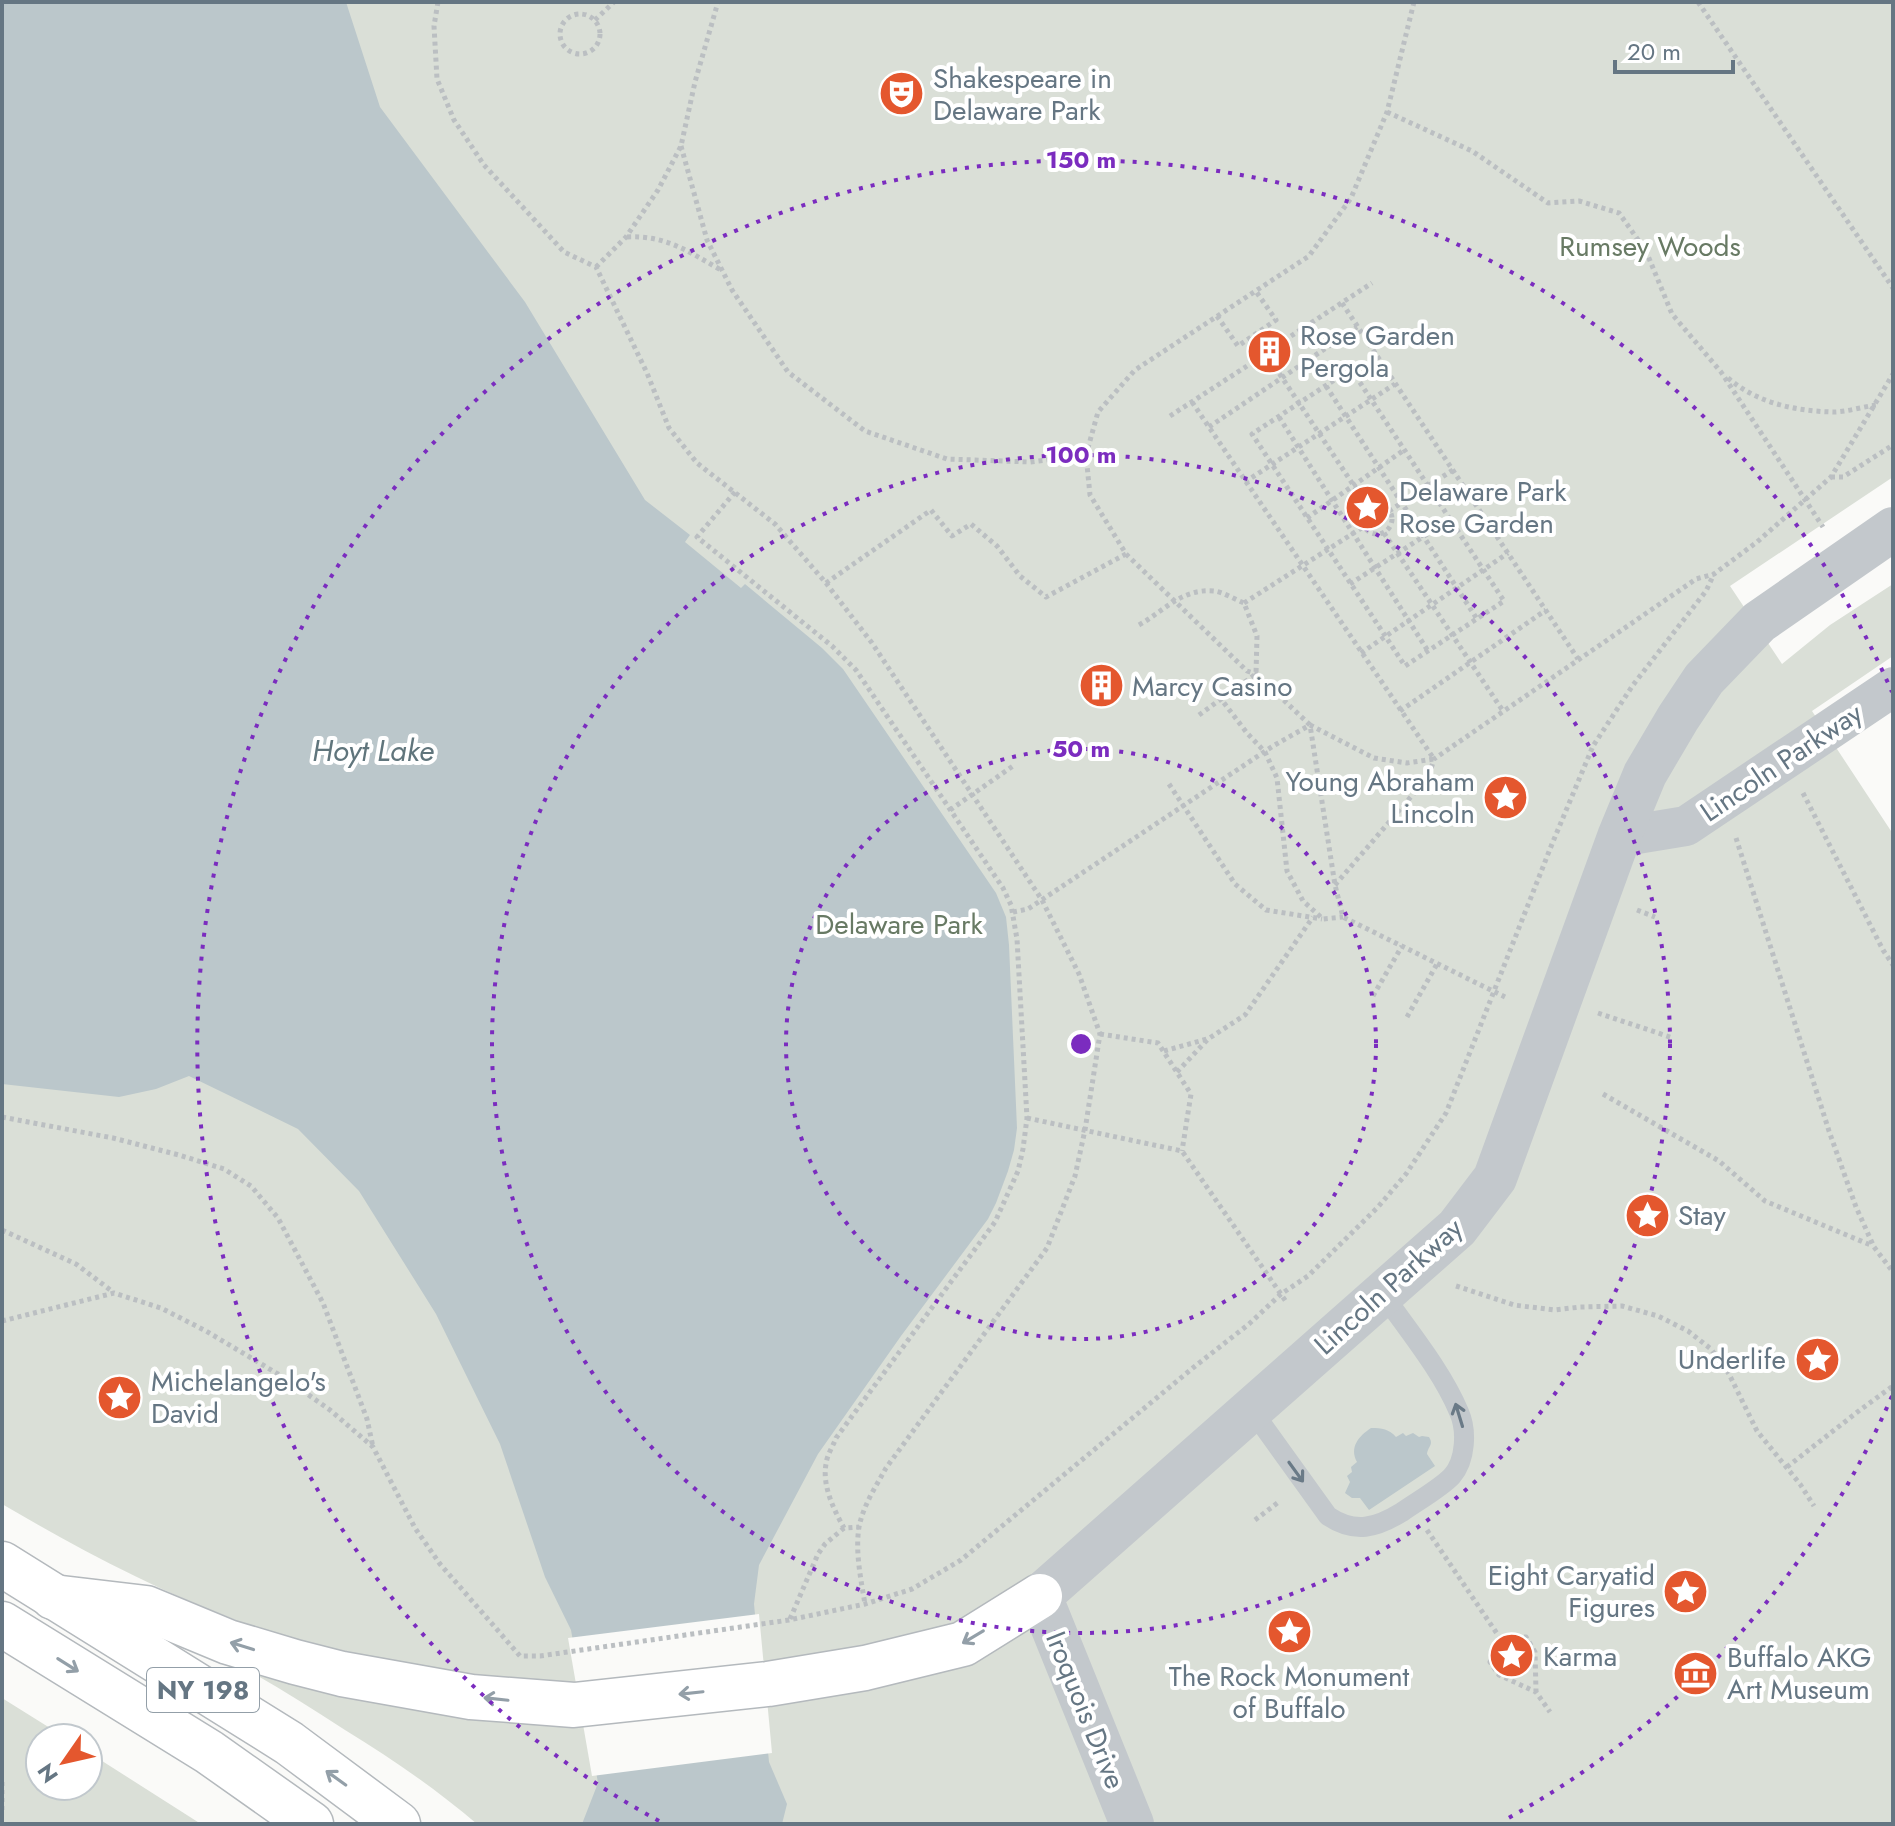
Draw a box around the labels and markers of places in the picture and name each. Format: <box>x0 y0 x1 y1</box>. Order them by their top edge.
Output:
place label: Shakespeare in Delaware Park <box>933 58 1112 131</box>
theatre icon: Shakespeare in Delaware Park <box>878 70 926 118</box>
place label: Rose Garden Pergola <box>1300 315 1455 388</box>
building icon: Rose Garden Pergola <box>1245 327 1293 375</box>
place label: Delaware Park Rose Garden <box>1399 471 1567 544</box>
place icon: Delaware Park Rose Garden <box>1344 483 1392 531</box>
building icon: Marcy Casino <box>1077 662 1125 710</box>
place label: Marcy Casino <box>1132 666 1293 707</box>
place label: Young Abraham Lincoln <box>1286 761 1475 834</box>
place icon: Young Abraham Lincoln <box>1482 773 1530 821</box>
centre of rings <box>1067 1030 1095 1058</box>
place icon: Stay <box>1623 1191 1671 1239</box>
place label: Stay <box>1678 1195 1726 1236</box>
place icon: Underlife <box>1793 1335 1841 1383</box>
place label: Underlife <box>1678 1339 1786 1380</box>
place label: Michelangelo's David <box>151 1361 326 1434</box>
place icon: Michelangelo's David <box>96 1373 144 1421</box>
place label: Eight Caryatid Figures <box>1488 1555 1655 1628</box>
place icon: Eight Caryatid Figures <box>1662 1567 1710 1615</box>
place icon: The Rock Monument of Buffalo <box>1265 1608 1313 1656</box>
place icon: Karma <box>1488 1632 1536 1680</box>
place label: Karma <box>1543 1636 1617 1677</box>
place label: Buffalo AKG Art Museum <box>1727 1637 1872 1710</box>
museum icon: Buffalo AKG Art Museum <box>1672 1649 1720 1697</box>
place label: The Rock Monument of Buffalo <box>1169 1656 1410 1729</box>

